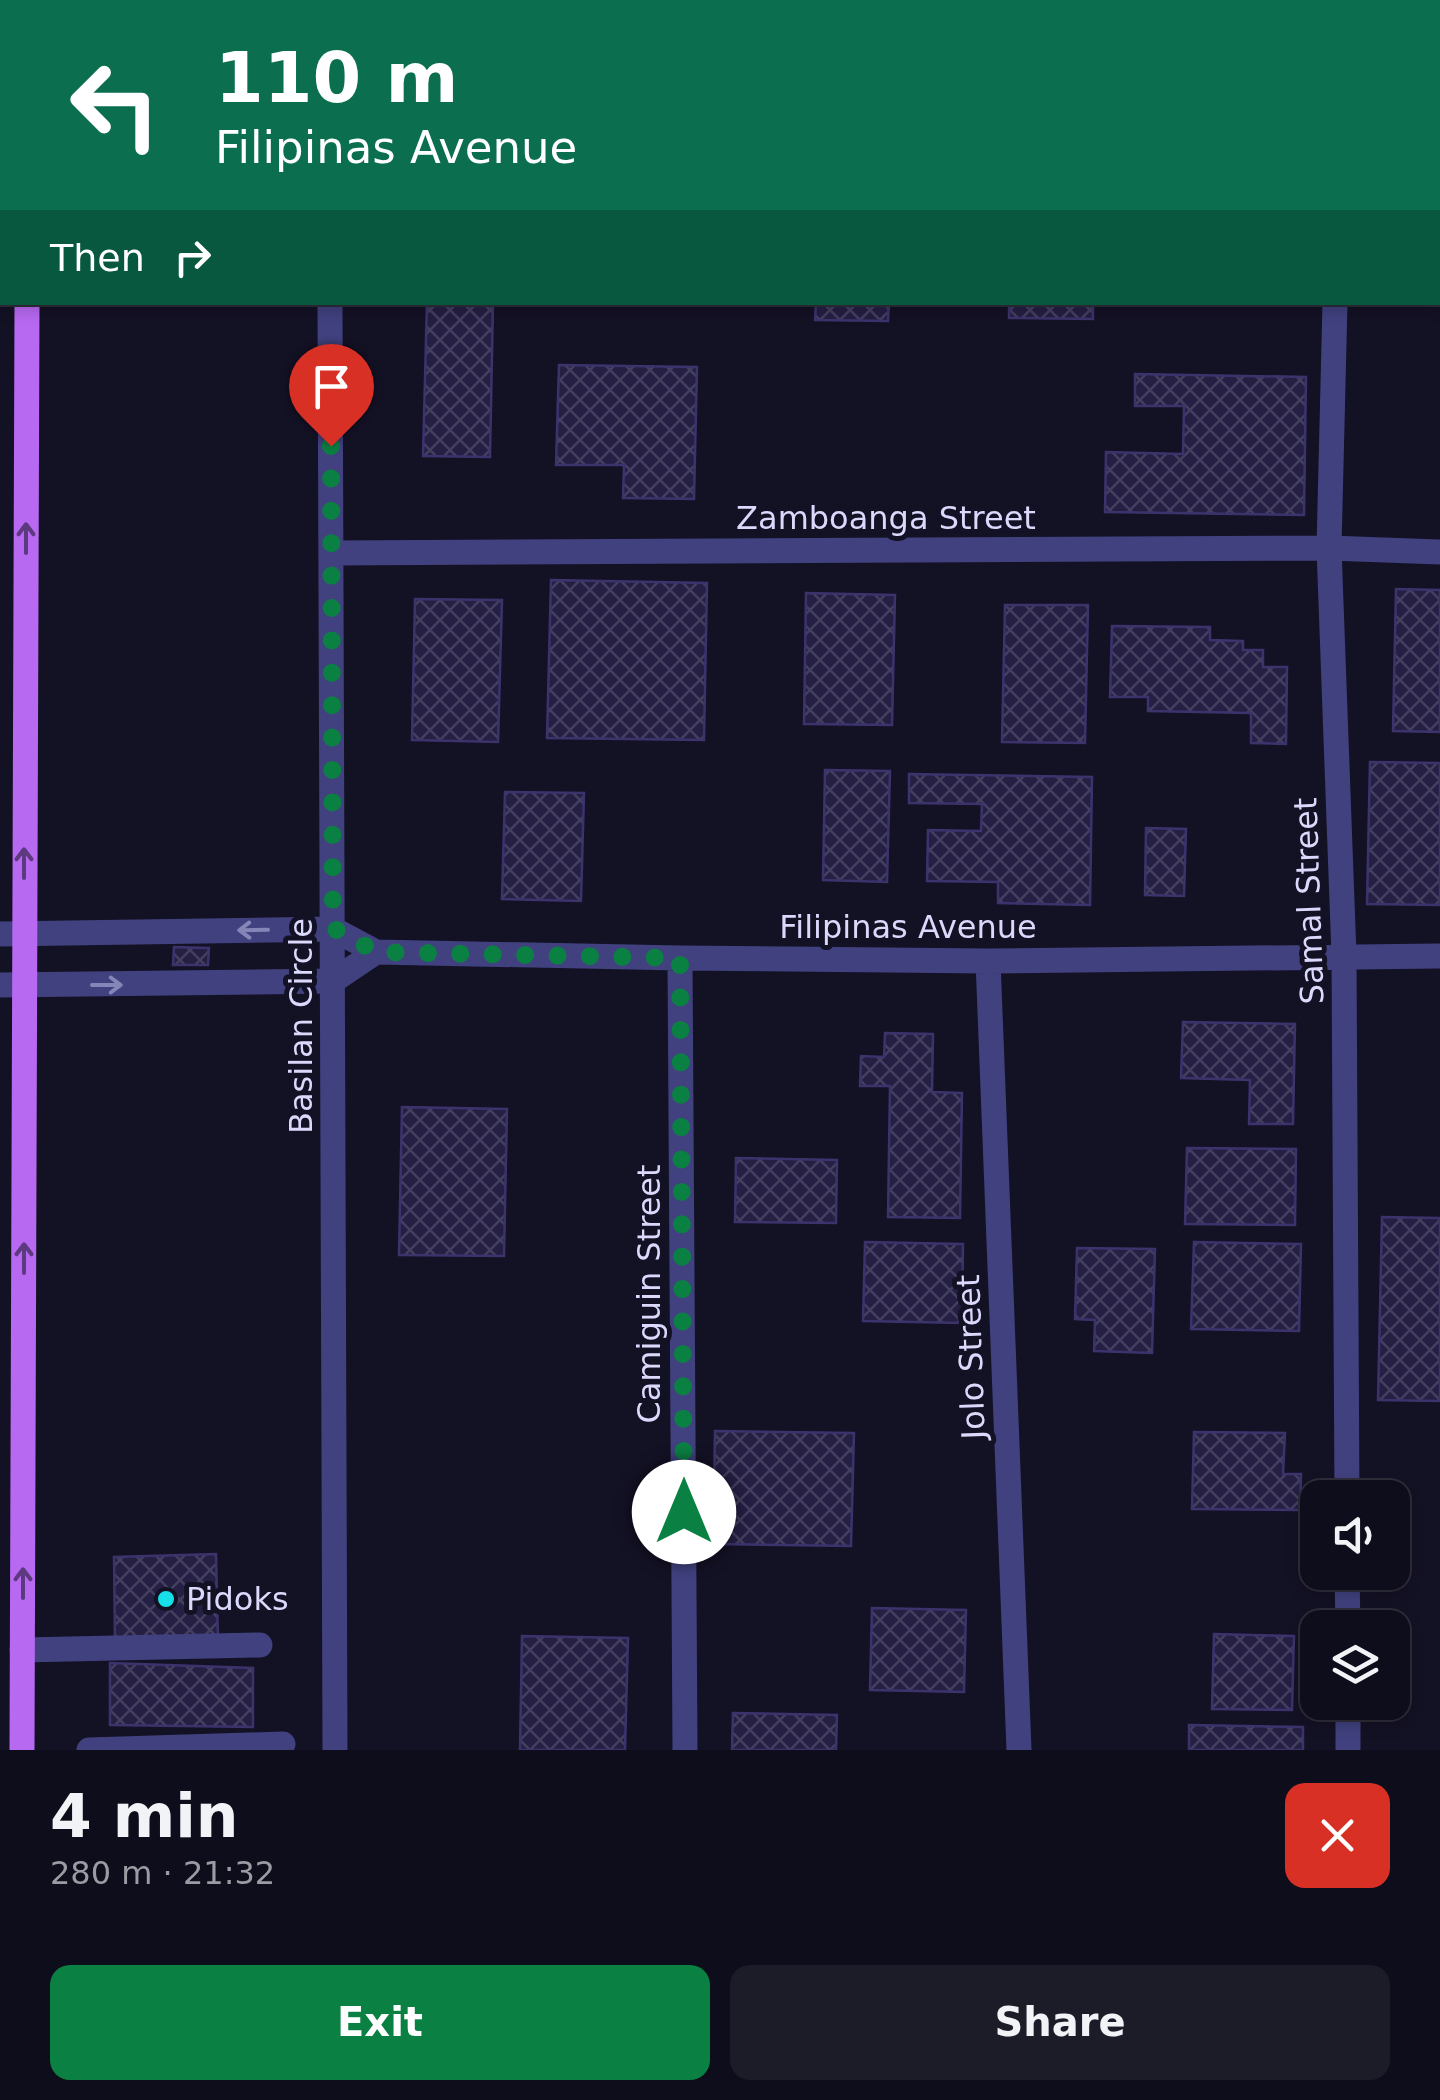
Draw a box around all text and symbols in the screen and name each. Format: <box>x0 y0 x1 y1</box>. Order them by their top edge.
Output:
text: 110 m <box>215 37 458 119</box>
icon: left <box>50 40 180 170</box>
text: Filipinas Avenue <box>215 121 577 174</box>
icon: right <box>165 230 220 285</box>
text: Then <box>50 236 145 280</box>
pin <box>289 344 374 447</box>
icon: arrive <box>304 359 359 414</box>
street label: Zamboanga Street <box>736 499 1036 537</box>
one-way arrow <box>16 522 36 554</box>
street label: Samal Street <box>1286 797 1332 1005</box>
one-way arrow <box>15 847 34 879</box>
street label: Filipinas Avenue <box>779 908 1037 946</box>
street label: Basilan Circle <box>282 918 320 1134</box>
one-way arrow <box>237 920 269 939</box>
one-way arrow <box>90 976 123 994</box>
street label: Camiguin Street <box>630 1164 668 1424</box>
one-way arrow <box>14 1242 34 1274</box>
street label: Jolo Street <box>949 1274 993 1442</box>
position arrow <box>632 1460 736 1564</box>
map controls <box>1300 1480 1410 1720</box>
button: sound <box>1300 1480 1410 1590</box>
one-way arrow <box>14 1567 32 1600</box>
place label: Pidoks <box>186 1580 289 1618</box>
marker: Pidoks <box>155 1588 177 1610</box>
button: layers <box>1300 1610 1410 1720</box>
text: 4 min <box>50 1781 238 1851</box>
button: close <box>1285 1783 1390 1888</box>
text: 280 m · 21:32 <box>50 1854 275 1892</box>
button: Exit <box>50 1965 710 2080</box>
button: Share <box>730 1965 1390 2080</box>

